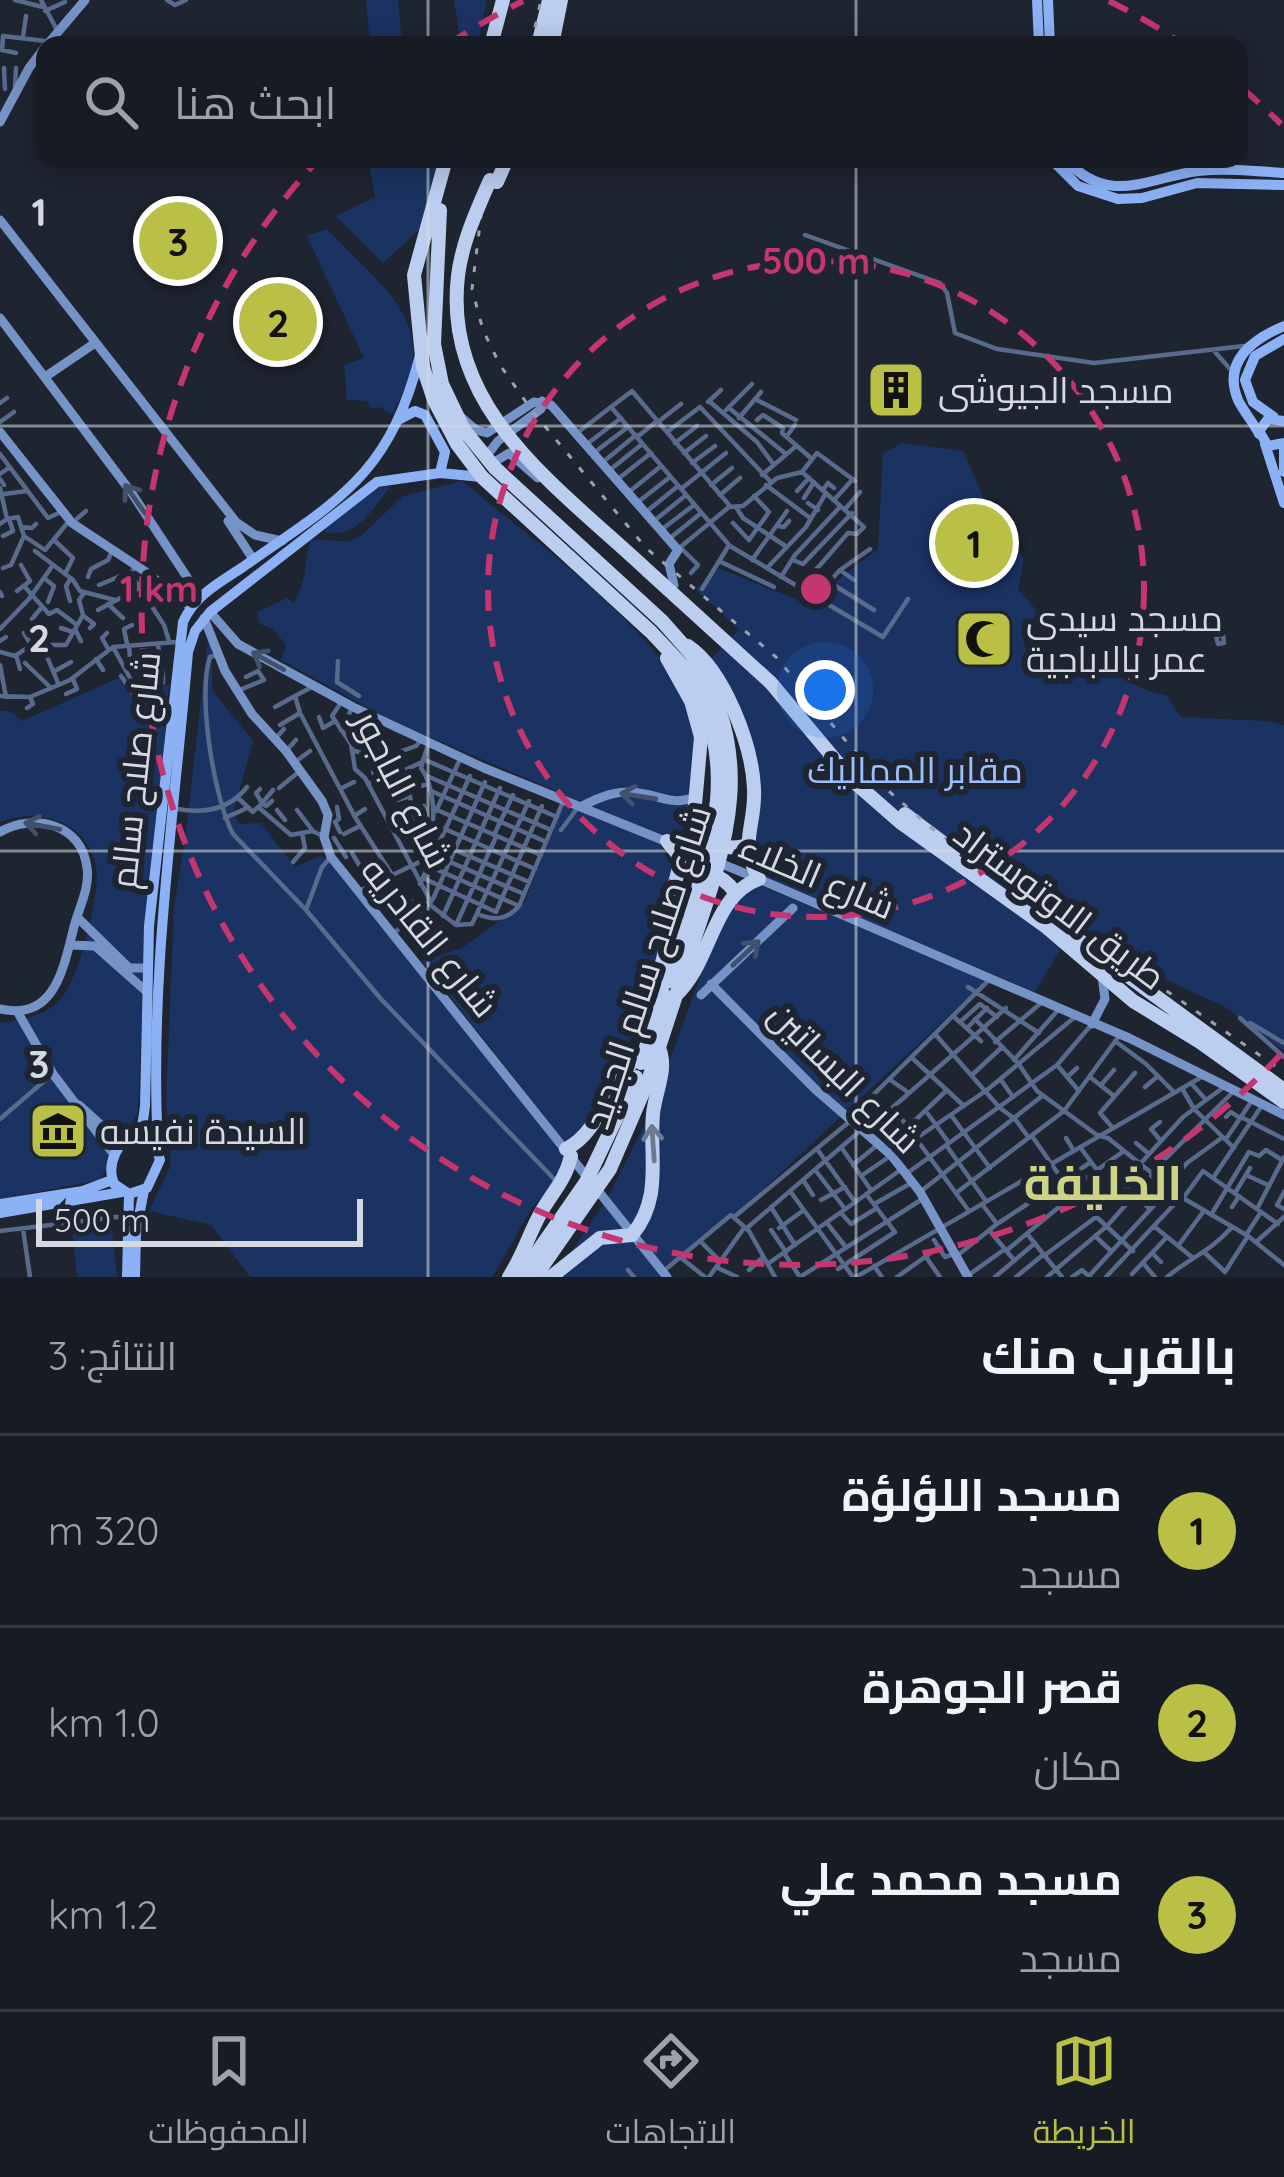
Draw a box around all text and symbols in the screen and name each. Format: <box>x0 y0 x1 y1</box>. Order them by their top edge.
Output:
search box <box>36 36 1248 168</box>
icon: search <box>78 69 144 135</box>
text: ابحث هنا <box>174 74 337 130</box>
text: 1 <box>31 187 47 236</box>
pin: 3 <box>139 196 217 286</box>
text: 500 m <box>762 238 870 283</box>
pin: 2 <box>239 277 317 367</box>
building icon: مسجد الجيوشى <box>865 359 927 421</box>
place label: مسجد الجيوشى <box>938 367 1174 412</box>
one-way arrow <box>123 483 148 516</box>
pin: 1 <box>935 498 1013 588</box>
text: 1 km <box>120 566 198 611</box>
centre of rings <box>795 568 837 610</box>
place label: مسجد سيدى عمر بالاباجية <box>1026 595 1223 681</box>
mosque icon: مسجد سيدى عمر بالاباجية <box>953 608 1015 670</box>
text: 2 <box>28 613 50 662</box>
street label: شارع صلاح سالم <box>100 649 172 891</box>
one-way arrow <box>252 649 287 672</box>
your location <box>795 660 855 720</box>
street label: شارع الباجور <box>341 701 462 876</box>
park label: مقابر المماليك <box>807 747 1023 792</box>
one-way arrow <box>620 784 659 807</box>
street label: شارع صلاح سالم الجديد <box>573 800 723 1135</box>
street label: طريق الاوتوستراد <box>945 810 1175 1000</box>
one-way arrow <box>23 814 62 836</box>
street label: شارع الخلاء <box>731 823 902 931</box>
street label: شارع القادريه <box>350 848 509 1028</box>
one-way arrow <box>730 939 760 967</box>
street label: شارع البساتين <box>758 991 931 1164</box>
text: 3 <box>29 1039 49 1088</box>
museum icon: السيدة نفيسه <box>27 1100 89 1162</box>
place label: السيدة نفيسه <box>100 1108 306 1153</box>
one-way arrow <box>642 1124 665 1163</box>
district label: الخليفة <box>1024 1152 1182 1212</box>
scale bar <box>36 1193 363 1246</box>
text: 500 m <box>54 1199 150 1240</box>
text: بالقرب منك <box>981 1323 1236 1387</box>
text: النتائج: 3 <box>48 1331 177 1380</box>
text: مسجد اللؤلؤة <box>842 1466 1122 1522</box>
text: 320 m <box>48 1506 159 1555</box>
text: 1 <box>1189 1506 1205 1555</box>
text: مسجد <box>1019 1549 1122 1598</box>
text: قصر الجوهرة <box>862 1658 1122 1714</box>
text: 1.0 km <box>48 1698 160 1747</box>
text: 2 <box>1186 1698 1208 1747</box>
text: مكان <box>1034 1741 1122 1790</box>
text: مسجد محمد علي <box>780 1850 1122 1906</box>
text: 1.2 km <box>48 1890 158 1939</box>
text: 3 <box>1187 1890 1207 1939</box>
text: مسجد <box>1019 1933 1122 1982</box>
tab: المحفوظات <box>148 2028 309 2162</box>
tab: الاتجاهات <box>606 2028 736 2162</box>
tab: الخريطة <box>1033 2028 1136 2162</box>

